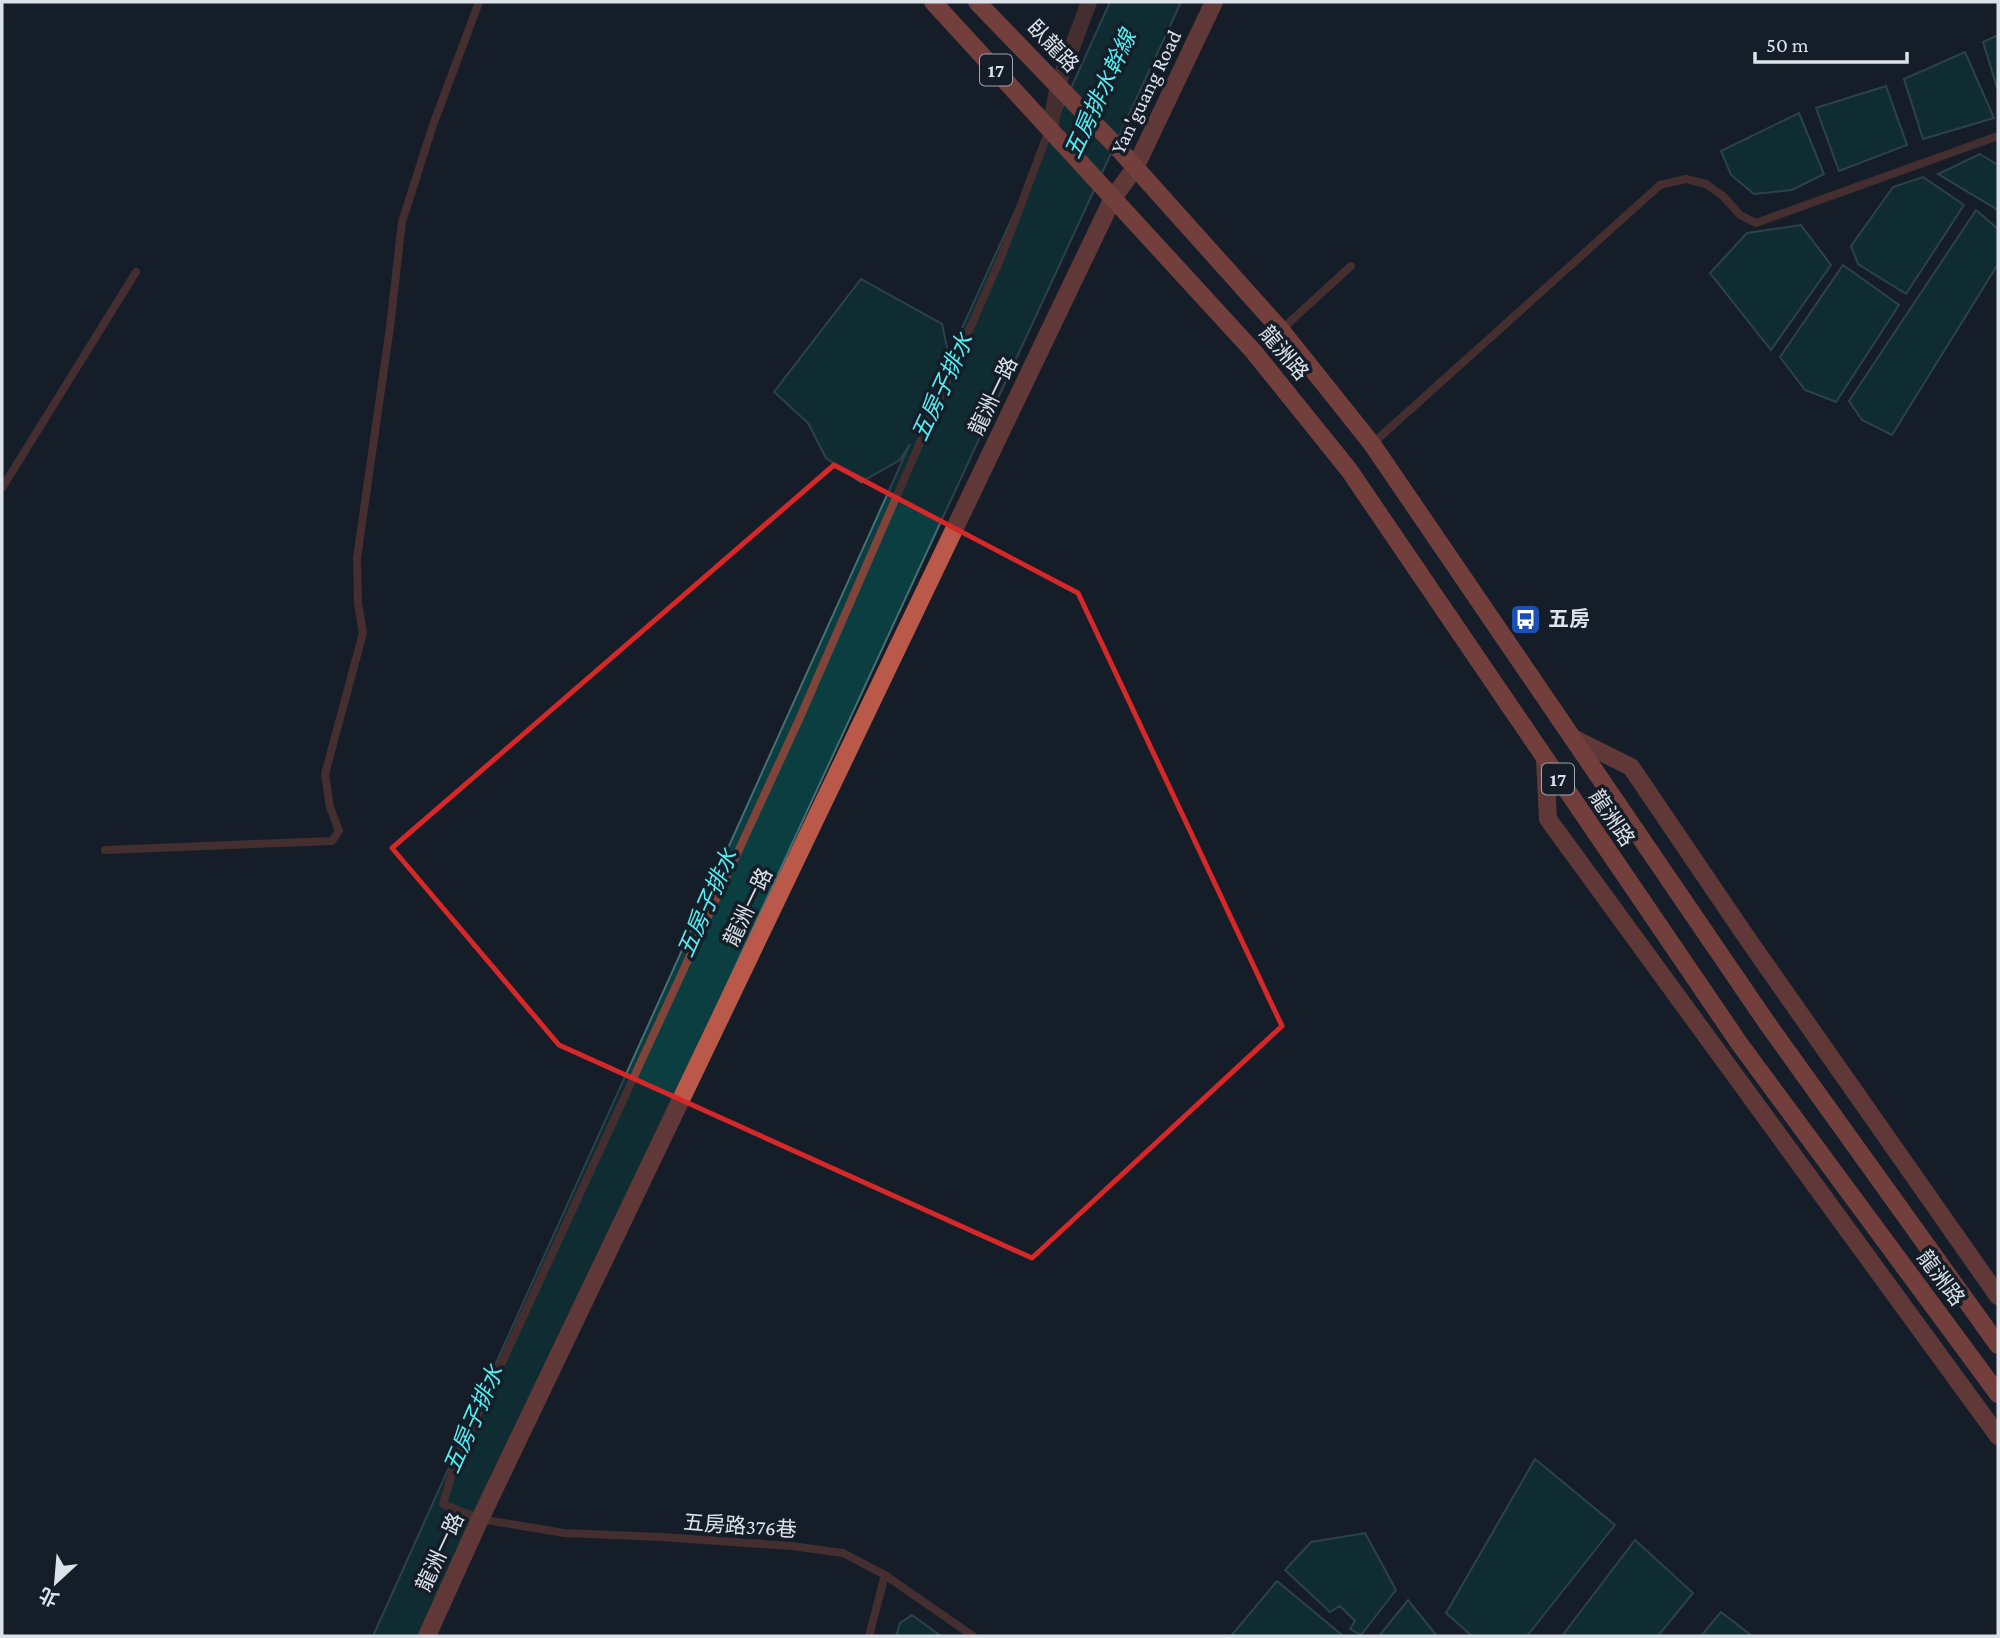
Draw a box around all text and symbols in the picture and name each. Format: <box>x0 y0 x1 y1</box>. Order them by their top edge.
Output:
street label: 臥龍路 <box>1022 15 1084 77</box>
scale bar <box>1755 21 1907 65</box>
water label: 五房排水幹線 <box>1059 23 1142 162</box>
street label: Yan'guang Road <box>1106 26 1186 158</box>
text: 50 m <box>1766 33 1809 57</box>
road number: 17 <box>980 54 1012 86</box>
street label: 龍洲路 <box>1255 321 1313 385</box>
water label: 五房子排水 <box>906 328 979 445</box>
street label: 龍洲一路 <box>964 353 1022 439</box>
bus stop icon: 五房 <box>1508 602 1542 636</box>
place label: 五房 <box>1548 607 1590 631</box>
road number: 17 <box>1542 764 1574 794</box>
street label: 龍洲路 <box>1584 785 1640 851</box>
water label: 五房子排水 <box>672 844 743 961</box>
street label: 龍洲一路 <box>719 864 777 950</box>
street label: 龍洲路 <box>1912 1246 1970 1310</box>
water label: 五房子排水 <box>438 1360 509 1477</box>
street label: 龍洲一路 <box>411 1509 469 1595</box>
street label: 五房路376巷 <box>682 1510 798 1542</box>
north arrow <box>21 1547 91 1617</box>
text: 北 <box>36 1583 62 1610</box>

